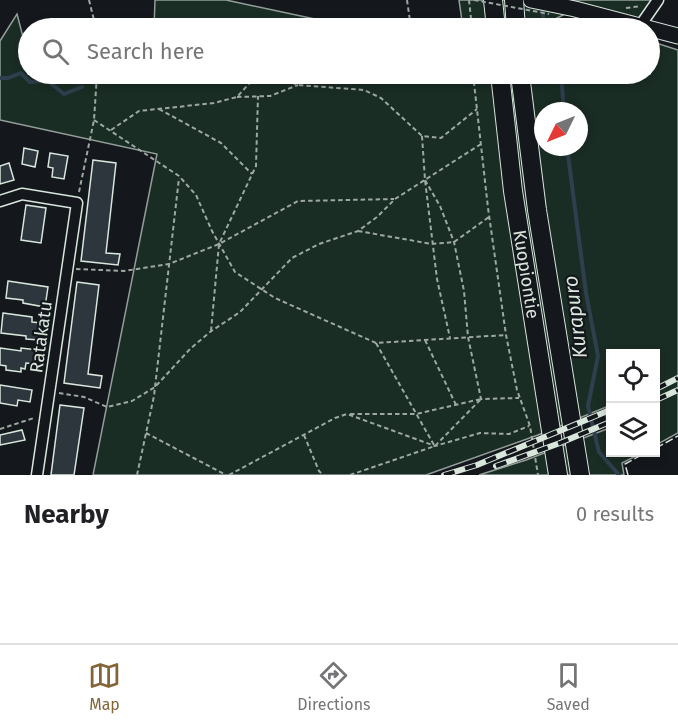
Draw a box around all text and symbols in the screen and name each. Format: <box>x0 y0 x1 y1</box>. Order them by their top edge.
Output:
search box <box>18 18 660 84</box>
icon: search <box>39 35 72 68</box>
text: Search here <box>87 38 205 65</box>
north arrow <box>534 102 588 156</box>
street label: Kuopiontie <box>508 228 544 320</box>
water label: Kurapuro <box>558 274 592 360</box>
street label: Ratakatu <box>25 300 57 374</box>
map controls <box>606 349 660 457</box>
button: locate <box>606 349 660 403</box>
button: layers <box>606 403 660 457</box>
text: Nearby <box>24 499 109 530</box>
text: 0 results <box>576 502 654 526</box>
tab: Map <box>88 659 121 714</box>
tab: Directions <box>297 659 371 714</box>
tab: Saved <box>547 659 590 714</box>

